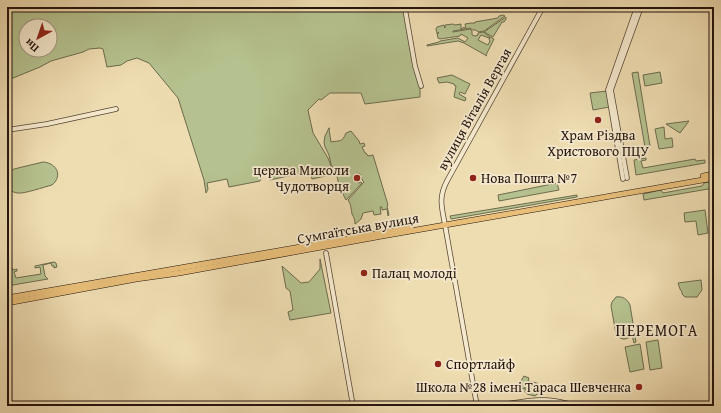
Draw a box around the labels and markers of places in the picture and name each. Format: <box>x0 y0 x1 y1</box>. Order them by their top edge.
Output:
marker: Храм Різдва Христового ПЦУ <box>593 115 603 125</box>
place label: Храм Різдва Христового ПЦУ <box>547 125 649 161</box>
place label: церква Миколи Чудотворця <box>253 160 349 196</box>
place label: Нова Пошта №7 <box>481 168 578 188</box>
marker: церква Миколи Чудотворця <box>352 173 362 183</box>
marker: Нова Пошта №7 <box>468 173 478 183</box>
place label: Палац молоді <box>372 263 457 283</box>
marker: Палац молоді <box>359 268 369 278</box>
place label: Спортлайф <box>446 354 515 374</box>
marker: Спортлайф <box>433 359 443 369</box>
place label: Школа №28 імені Тараса Шевченка <box>416 377 631 397</box>
marker: Школа №28 імені Тараса Шевченка <box>634 382 644 392</box>

